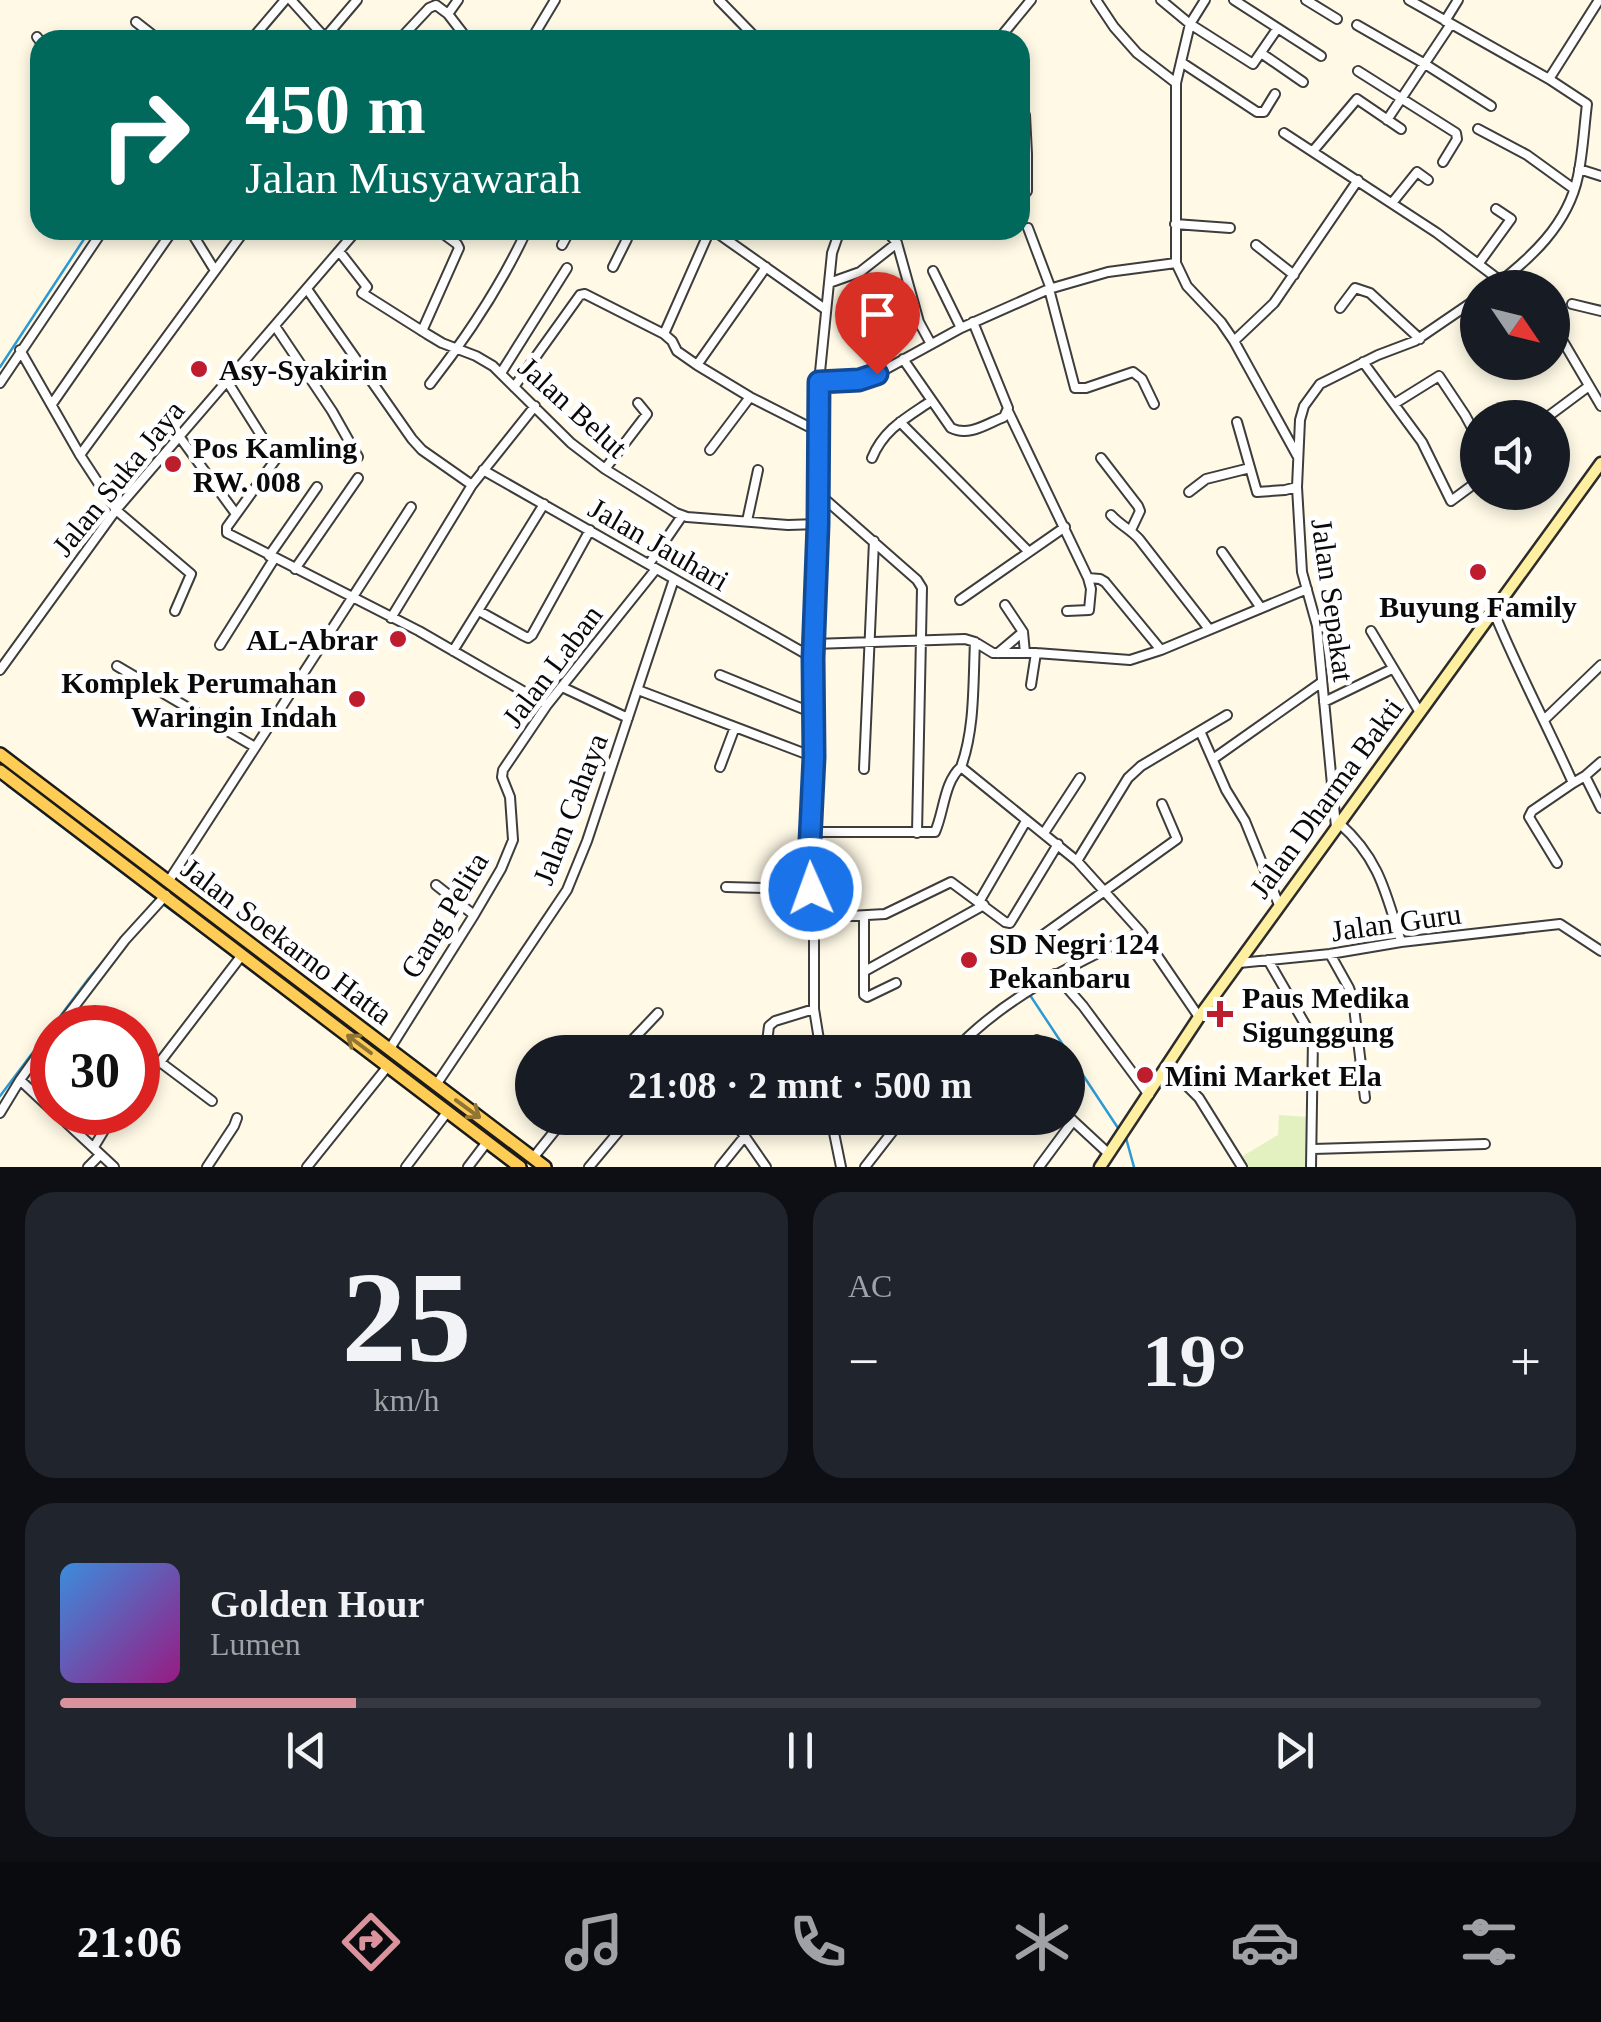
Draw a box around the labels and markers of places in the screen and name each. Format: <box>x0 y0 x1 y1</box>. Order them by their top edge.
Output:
pin <box>835 272 920 375</box>
place label: Asy-Syakirin <box>219 353 388 386</box>
marker: Asy-Syakirin <box>188 358 210 380</box>
place label: Pos Kamling RW. 008 <box>193 431 357 498</box>
marker: Pos Kamling RW. 008 <box>162 453 184 475</box>
marker: Buyung Family <box>1467 561 1489 583</box>
place label: Buyung Family <box>1379 590 1577 623</box>
place label: AL-Abrar <box>246 623 378 656</box>
marker: AL-Abrar <box>387 628 409 650</box>
place label: Komplek Perumahan Waringin Indah <box>61 666 337 733</box>
marker: Komplek Perumahan Waringin Indah <box>346 688 368 710</box>
place label: SD Negri 124 Pekanbaru <box>989 927 1159 994</box>
marker: SD Negri 124 Pekanbaru <box>958 949 980 971</box>
place label: Paus Medika Sigunggung <box>1242 981 1410 1048</box>
marker: Paus Medika Sigunggung <box>1207 1001 1233 1027</box>
place label: Mini Market Ela <box>1165 1059 1382 1092</box>
marker: Mini Market Ela <box>1134 1064 1156 1086</box>

